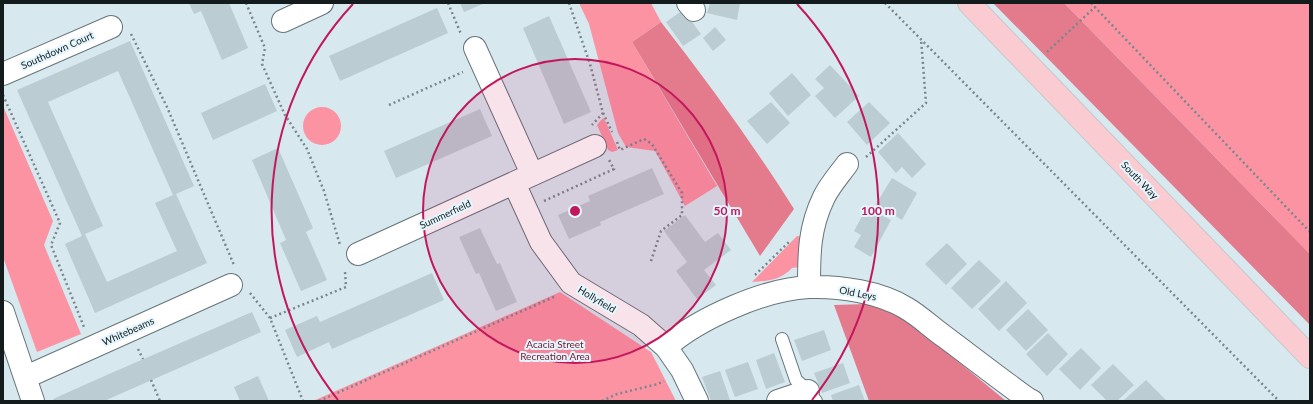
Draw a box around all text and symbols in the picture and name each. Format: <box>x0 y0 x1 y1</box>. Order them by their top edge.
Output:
street label: Southdown Court <box>19 28 95 71</box>
street label: South Way <box>1119 159 1162 202</box>
street label: Summerfield <box>417 197 473 231</box>
text: 50 m <box>714 203 740 218</box>
text: 100 m <box>861 203 895 218</box>
centre of rings <box>568 204 582 218</box>
street label: Hollyfield <box>576 283 618 315</box>
street label: Old Leys <box>838 284 878 302</box>
street label: Whitebeams <box>100 314 156 348</box>
park label: Acacia Street Recreation Area <box>520 338 590 362</box>

